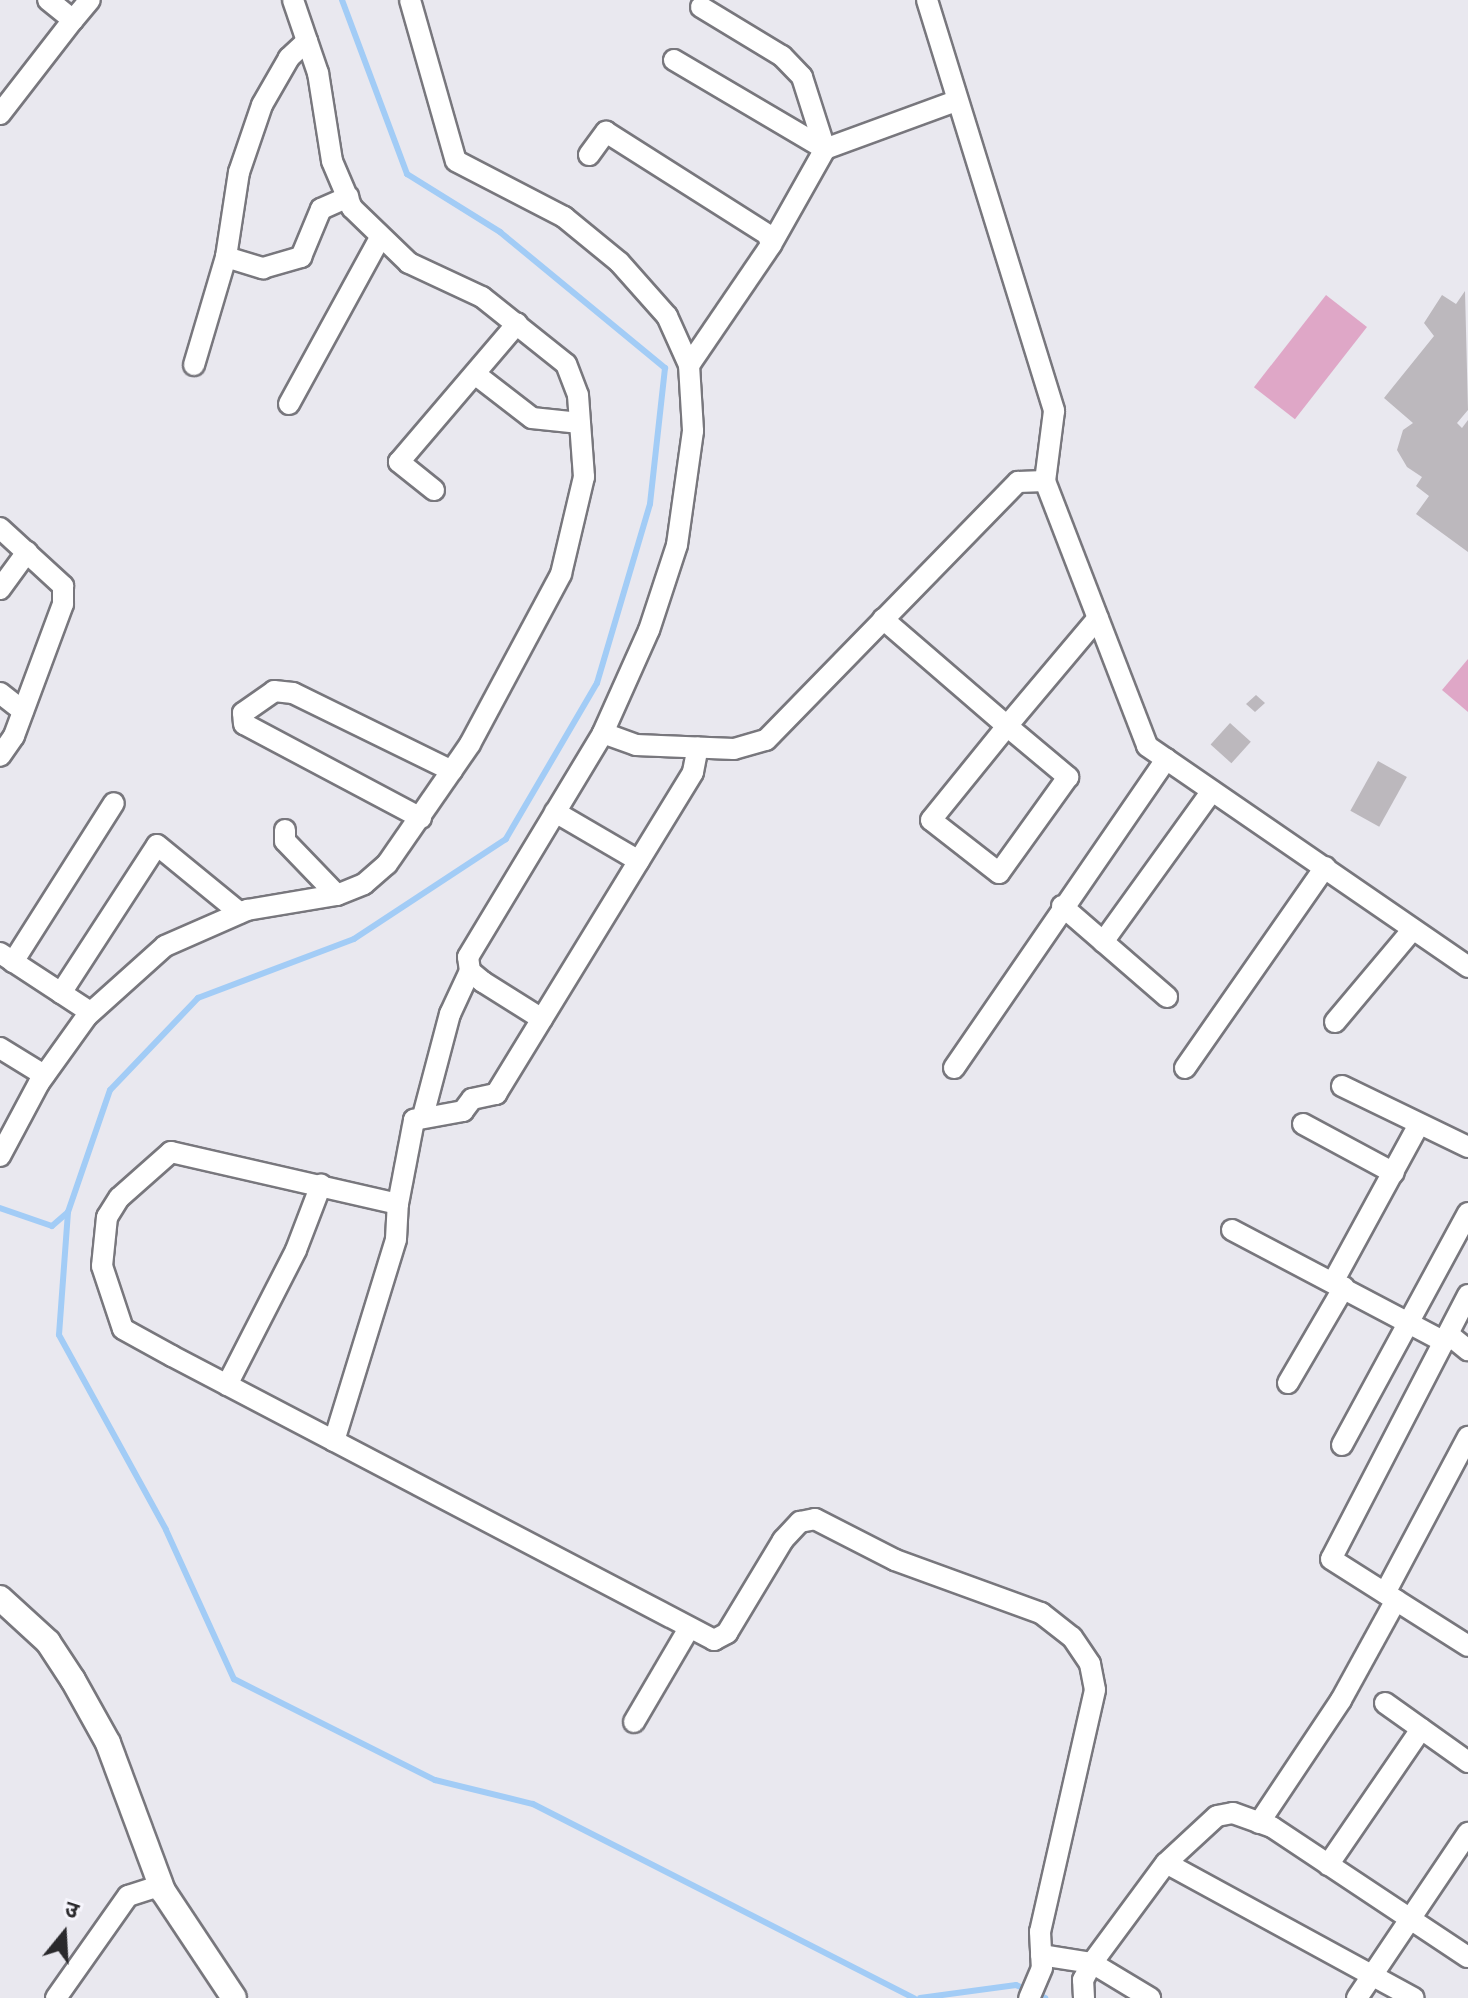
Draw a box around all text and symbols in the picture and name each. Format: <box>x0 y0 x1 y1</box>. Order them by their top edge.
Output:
north arrow <box>24 1894 104 1974</box>
text: उ <box>61 1896 82 1926</box>

